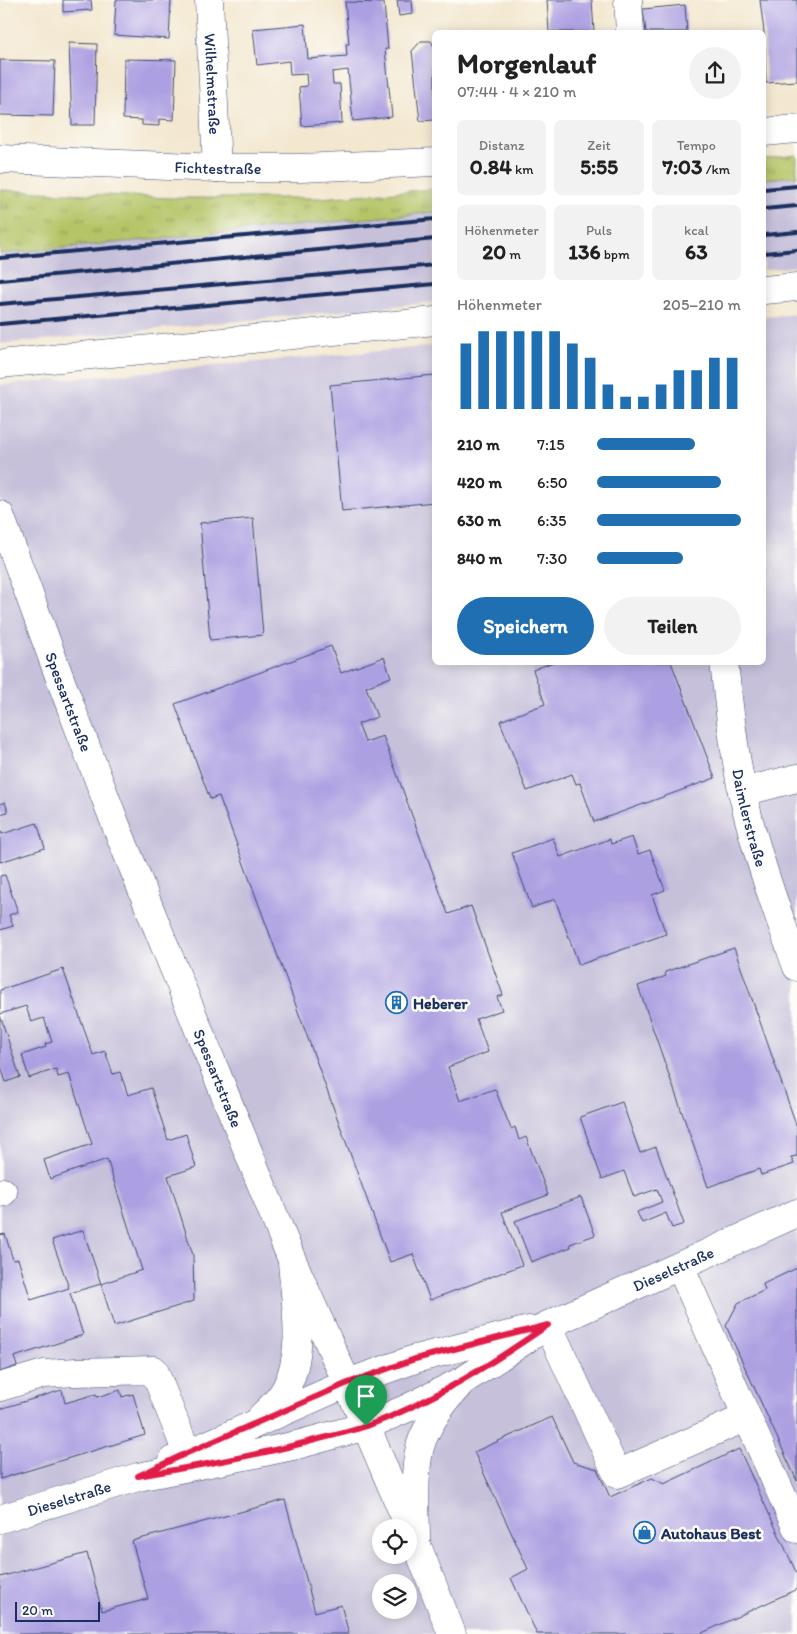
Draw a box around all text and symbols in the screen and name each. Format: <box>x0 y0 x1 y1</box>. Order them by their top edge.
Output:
street label: Wilhelmstraße <box>201 33 224 135</box>
text: Morgenlauf <box>457 46 596 80</box>
button: share <box>689 47 741 99</box>
text: 07:44 · 4 × 210 m <box>457 82 576 101</box>
text: Distanz <box>479 137 524 154</box>
text: Zeit <box>587 137 611 154</box>
text: Tempo <box>677 137 716 154</box>
text: 0.84 <box>470 154 512 179</box>
text: 5:55 <box>580 154 618 179</box>
text: 7:03 <box>663 154 703 179</box>
street label: Fichtestraße <box>174 157 261 178</box>
text: km <box>512 161 534 178</box>
text: /km <box>703 161 730 178</box>
text: Höhenmeter <box>465 222 539 239</box>
text: Puls <box>586 222 612 239</box>
text: kcal <box>684 222 709 239</box>
text: 20 <box>482 239 506 264</box>
text: 136 <box>568 239 601 264</box>
text: 63 <box>685 239 708 264</box>
text: m <box>506 246 521 263</box>
text: bpm <box>601 246 630 263</box>
text: Höhenmeter <box>457 295 542 314</box>
text: 205–210 m <box>663 295 741 314</box>
text: 210 m <box>457 435 500 454</box>
text: 7:15 <box>537 435 565 454</box>
text: 420 m <box>457 473 502 492</box>
text: 6:50 <box>537 473 568 492</box>
text: 630 m <box>457 511 501 530</box>
text: 6:35 <box>537 511 567 530</box>
text: 840 m <box>457 549 502 568</box>
text: 7:30 <box>537 549 567 568</box>
button: Speichern <box>457 597 594 655</box>
button: Teilen <box>604 597 741 655</box>
street label: Spessartstraße <box>41 650 96 754</box>
street label: Daimlerstraße <box>728 767 771 869</box>
building icon: Heberer <box>385 991 409 1015</box>
place label: Heberer <box>413 994 468 1013</box>
street label: Spessartstraße <box>189 1026 246 1130</box>
street label: Dieselstraße <box>630 1243 717 1296</box>
pin <box>345 1375 387 1426</box>
icon: arrive <box>352 1382 380 1410</box>
street label: Dieselstraße <box>25 1477 113 1520</box>
map controls <box>372 1519 417 1619</box>
button: locate <box>372 1519 417 1564</box>
shop icon: Autohaus Best <box>633 1521 657 1545</box>
place label: Autohaus Best <box>660 1524 761 1543</box>
button: layers <box>372 1574 417 1619</box>
scale bar <box>15 1599 100 1622</box>
text: 20 m <box>22 1602 53 1619</box>

